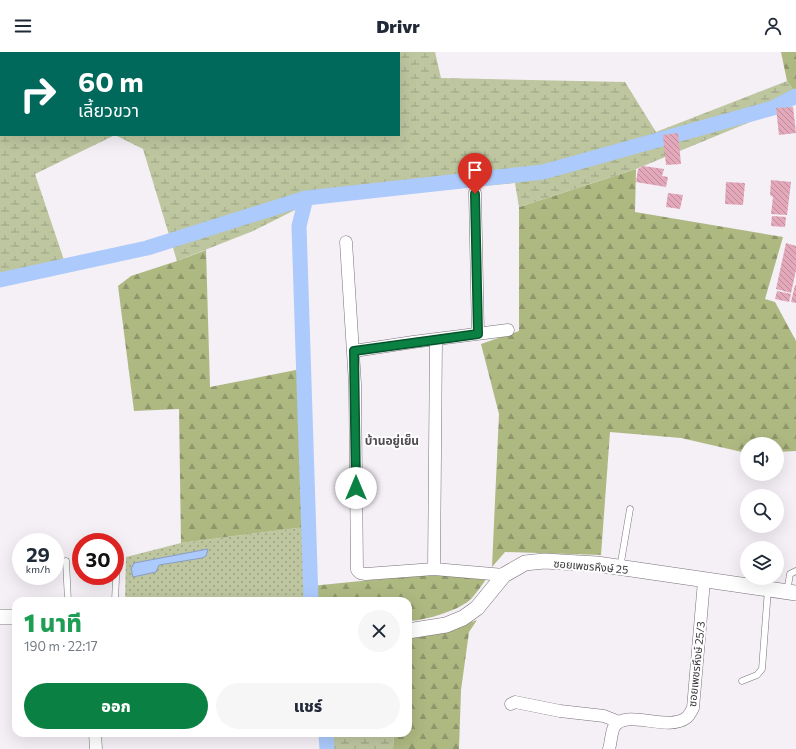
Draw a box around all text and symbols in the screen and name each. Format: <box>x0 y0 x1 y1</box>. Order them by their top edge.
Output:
icon: menu <box>12 15 34 37</box>
text: Drivr <box>376 15 420 37</box>
icon: person <box>762 15 784 37</box>
text: 60 m <box>78 64 144 98</box>
icon: right <box>12 68 64 120</box>
text: เลี้ยวขวา <box>78 99 139 121</box>
pin <box>458 153 492 194</box>
icon: arrive <box>464 159 486 181</box>
district label: บ้านอยู่เย็น <box>365 433 419 449</box>
map controls <box>740 437 784 585</box>
button: sound <box>740 437 784 481</box>
position arrow <box>335 467 377 509</box>
button: search <box>740 489 784 533</box>
speed limit sign: 30 <box>72 533 124 585</box>
button: layers <box>740 541 784 585</box>
text: 29 <box>26 542 50 566</box>
street label: ซอยเพชรหึงษ์ 25 <box>553 556 629 576</box>
text: km/h <box>26 563 50 575</box>
text: 1 นาที <box>24 608 82 637</box>
button: close <box>358 610 400 652</box>
street label: ซอยเพชรหึงษ์ 25/3 <box>685 621 707 707</box>
text: 190 m · 22:17 <box>24 638 98 654</box>
button: ออก <box>24 683 208 729</box>
button: แชร์ <box>216 683 400 729</box>

